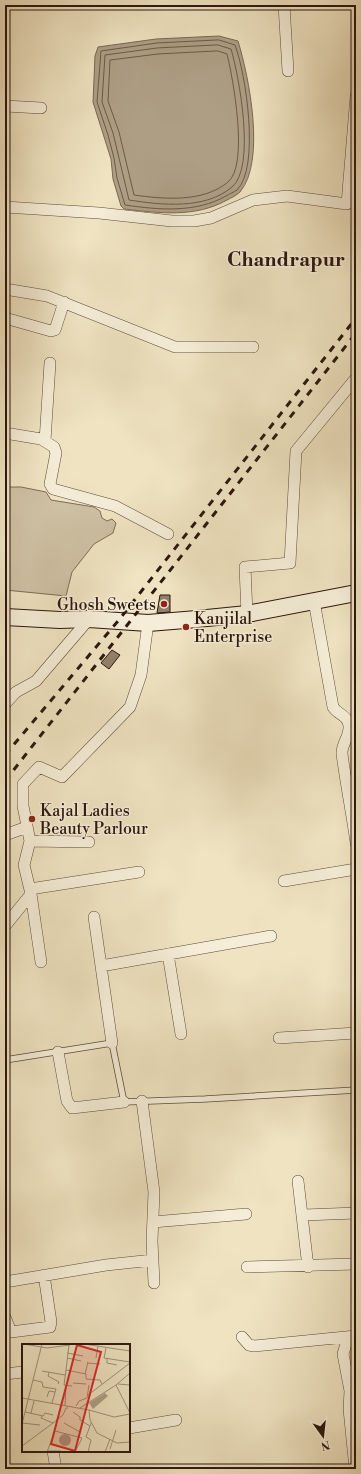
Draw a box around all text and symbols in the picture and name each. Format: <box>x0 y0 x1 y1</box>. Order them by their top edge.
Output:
district label: Chandrapur <box>227 248 345 273</box>
place label: Ghosh Sweets <box>57 595 156 615</box>
marker: Ghosh Sweets <box>159 599 169 609</box>
place label: Kanjilal Enterprise <box>194 609 272 647</box>
marker: Kanjilal Enterprise <box>181 622 191 632</box>
place label: Kajal Ladies Beauty Parlour <box>39 801 148 839</box>
marker: Kajal Ladies Beauty Parlour <box>27 814 37 824</box>
inset map <box>22 1344 130 1452</box>
north arrow <box>303 1416 343 1456</box>
text: N <box>319 1437 331 1453</box>

